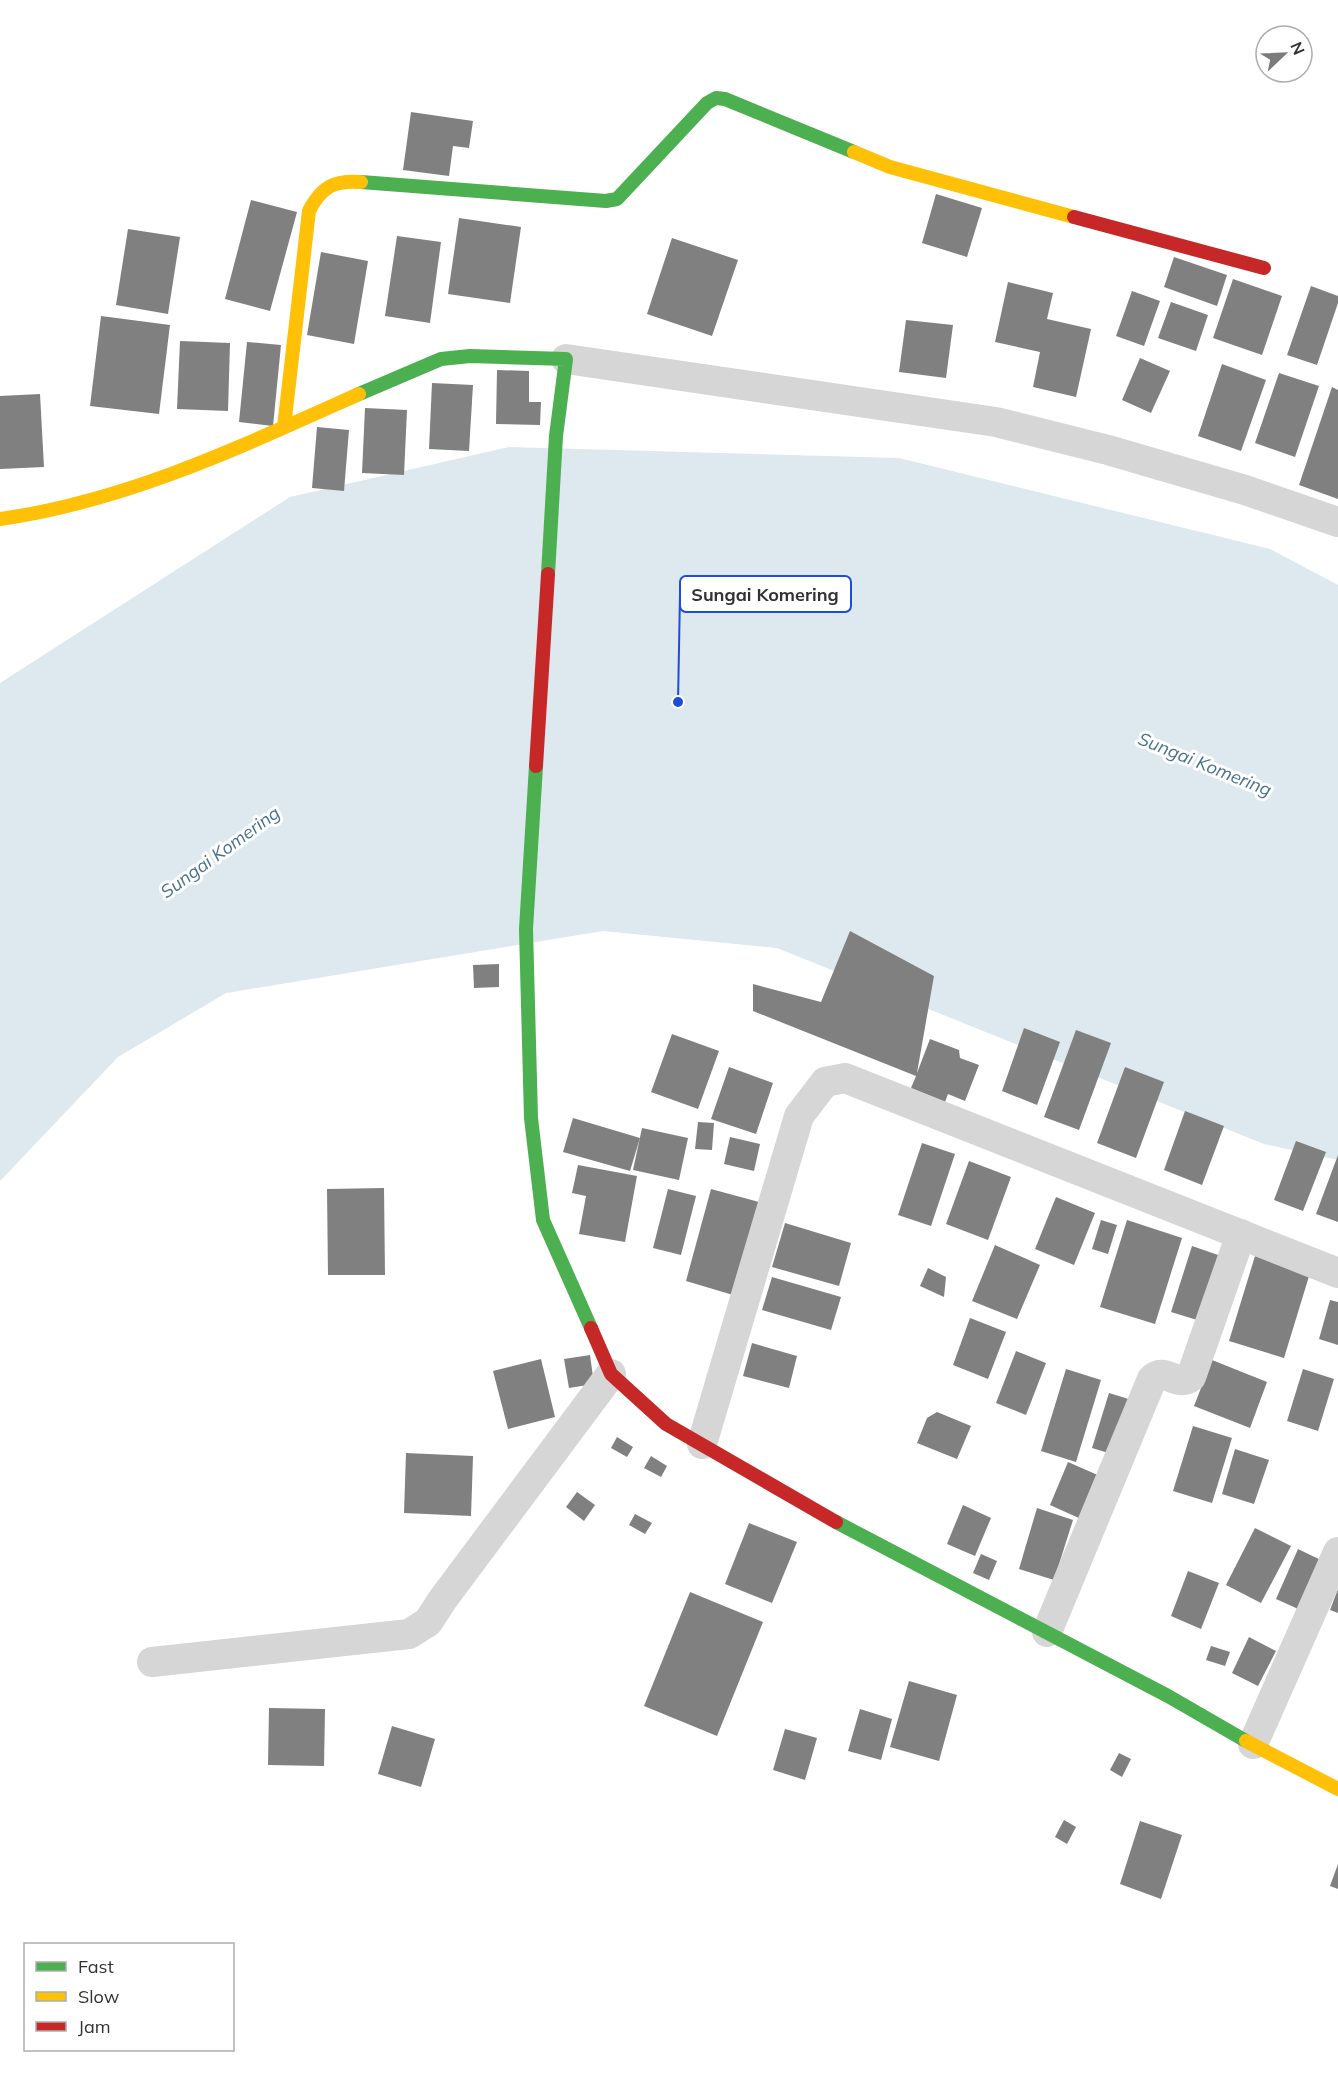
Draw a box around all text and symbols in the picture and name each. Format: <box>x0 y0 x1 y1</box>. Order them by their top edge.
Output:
north arrow <box>1254 24 1314 84</box>
text: N <box>1286 39 1309 58</box>
callout: Sungai Komering <box>680 576 851 612</box>
text: Sungai Komering <box>691 583 839 606</box>
water label: Sungai Komering <box>1135 727 1275 801</box>
water label: Sungai Komering <box>156 801 284 903</box>
legend <box>24 1943 234 2051</box>
text: Fast <box>78 1955 114 1978</box>
text: Slow <box>78 1985 120 2008</box>
text: Jam <box>78 2015 111 2038</box>

